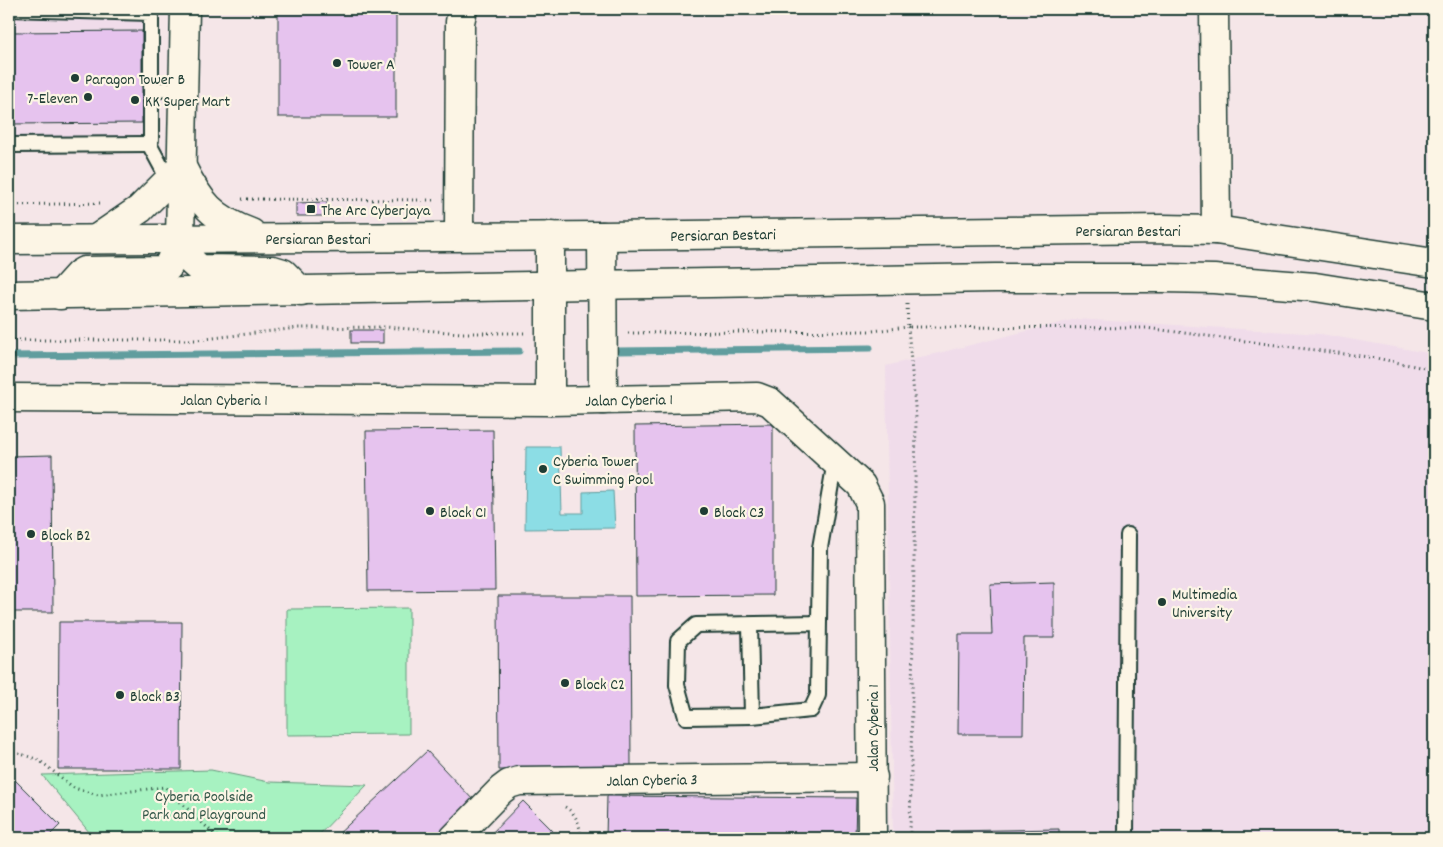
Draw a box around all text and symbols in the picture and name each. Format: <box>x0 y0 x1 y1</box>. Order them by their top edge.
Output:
place label: Tower A <box>347 54 395 77</box>
marker: Tower A <box>331 57 343 69</box>
place label: Paragon Tower B <box>85 69 185 92</box>
marker: Paragon Tower B <box>69 72 81 84</box>
place label: 7-Eleven <box>27 88 78 111</box>
marker: 7-Eleven <box>82 91 94 103</box>
place label: KK Super Mart <box>145 91 230 114</box>
marker: KK Super Mart <box>129 94 141 106</box>
place label: The Arc Cyberjaya <box>321 200 431 223</box>
marker: The Arc Cyberjaya <box>305 203 317 215</box>
street label: Persiaran Bestari <box>1075 221 1181 244</box>
street label: Persiaran Bestari <box>670 224 776 249</box>
street label: Persiaran Bestari <box>265 229 371 252</box>
street label: Jalan Cyberia 1 <box>585 389 673 414</box>
street label: Jalan Cyberia 1 <box>180 390 268 413</box>
place label: Cyberia Tower C Swimming Pool <box>553 451 653 492</box>
marker: Cyberia Tower C Swimming Pool <box>537 463 549 475</box>
place label: Block C1 <box>440 502 487 525</box>
place label: Block C3 <box>714 502 764 525</box>
marker: Block C1 <box>424 505 436 517</box>
marker: Block C3 <box>698 505 710 517</box>
place label: Block B2 <box>41 525 91 548</box>
marker: Block B2 <box>25 528 37 540</box>
place label: Multimedia University <box>1172 584 1237 625</box>
marker: Multimedia University <box>1156 596 1168 608</box>
place label: Block C2 <box>575 674 625 697</box>
marker: Block C2 <box>559 677 571 689</box>
street label: Jalan Cyberia 1 <box>863 684 886 772</box>
place label: Block B3 <box>130 686 180 709</box>
marker: Block B3 <box>114 689 126 701</box>
street label: Jalan Cyberia 3 <box>606 769 698 794</box>
park label: Cyberia Poolside Park and Playground <box>142 786 266 827</box>

